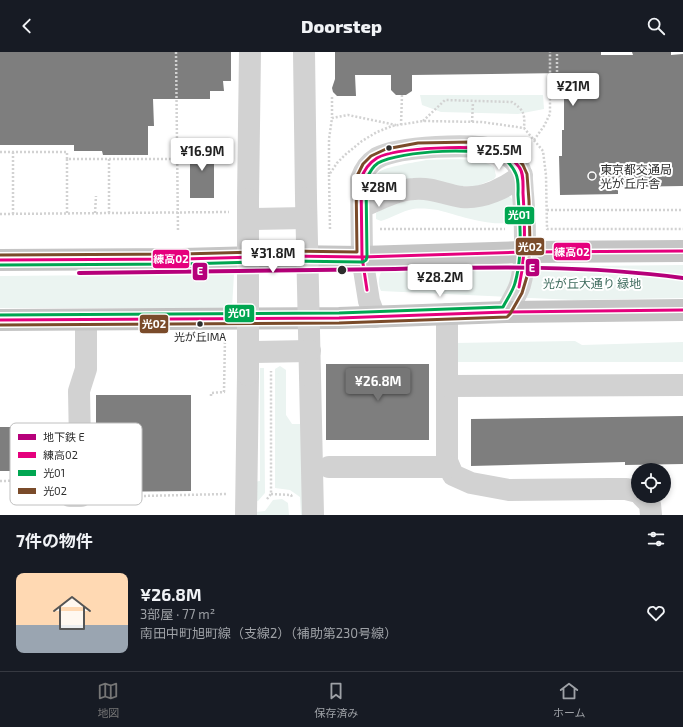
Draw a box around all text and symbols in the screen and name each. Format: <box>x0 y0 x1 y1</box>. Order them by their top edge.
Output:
icon: back <box>16 15 38 37</box>
text: Doorstep <box>301 15 382 37</box>
icon: search <box>645 15 667 37</box>
pin: ¥21M <box>549 73 597 107</box>
text: ¥21M <box>556 78 590 94</box>
pin: ¥25.5M <box>466 137 532 171</box>
pin: ¥16.9M <box>169 138 235 172</box>
text: ¥25.5M <box>476 142 522 158</box>
text: ¥16.9M <box>180 143 224 159</box>
unlabelled marker <box>384 143 394 153</box>
place label: 東京都交通局 光が丘庁舎 <box>600 162 672 190</box>
marker: 東京都交通局 光が丘庁舎 <box>587 171 597 181</box>
pin: ¥28M <box>355 174 403 208</box>
text: ¥28M <box>361 179 397 195</box>
line badge: 光01 <box>504 206 535 225</box>
text: 光01 <box>508 208 530 221</box>
line badge: 光02 <box>515 237 545 256</box>
pin: ¥31.8M <box>240 240 306 274</box>
text: 光02 <box>518 240 542 253</box>
line badge: 練高02 <box>553 242 591 261</box>
text: ¥31.8M <box>251 245 295 261</box>
text: 練高02 <box>554 245 590 258</box>
line badge: 練高02 <box>152 249 190 269</box>
text: 練高02 <box>153 252 189 265</box>
line badge: E <box>525 258 540 277</box>
text: E <box>529 261 535 274</box>
line badge: E <box>192 262 208 281</box>
text: E <box>197 264 203 277</box>
unlabelled marker <box>336 264 348 276</box>
pin: ¥28.2M <box>407 264 473 298</box>
text: ¥28.2M <box>417 269 463 285</box>
park label: 光が丘大通り 緑地 <box>543 276 641 290</box>
line badge: 光01 <box>224 304 255 323</box>
text: 光01 <box>228 306 250 319</box>
line badge: 光02 <box>139 314 169 334</box>
text: 光02 <box>142 317 166 330</box>
marker: 光が丘IMA <box>195 319 205 329</box>
place label: 光が丘IMA <box>174 330 226 343</box>
pin: ¥26.8M <box>345 368 411 402</box>
text: ¥26.8M <box>354 373 402 389</box>
legend <box>10 423 142 505</box>
text: 地下鉄 E <box>43 430 85 443</box>
text: 練高02 <box>43 448 78 461</box>
map controls <box>631 463 671 503</box>
button: locate <box>631 463 671 503</box>
text: 光01 <box>43 466 65 479</box>
text: 光02 <box>43 484 67 497</box>
icon: filters <box>645 528 667 550</box>
text: 7件の物件 <box>16 530 93 550</box>
text: ¥26.8M <box>140 584 202 604</box>
icon: home <box>48 589 96 637</box>
icon: heart <box>645 602 667 624</box>
text: 3部屋 · 77 m² <box>140 606 215 622</box>
text: 南田中町旭町線（支線2）（補助第230号線） <box>140 625 397 641</box>
tab: 地図 <box>97 680 119 720</box>
tab: 保存済み <box>314 680 358 720</box>
tab: ホーム <box>553 680 586 720</box>

